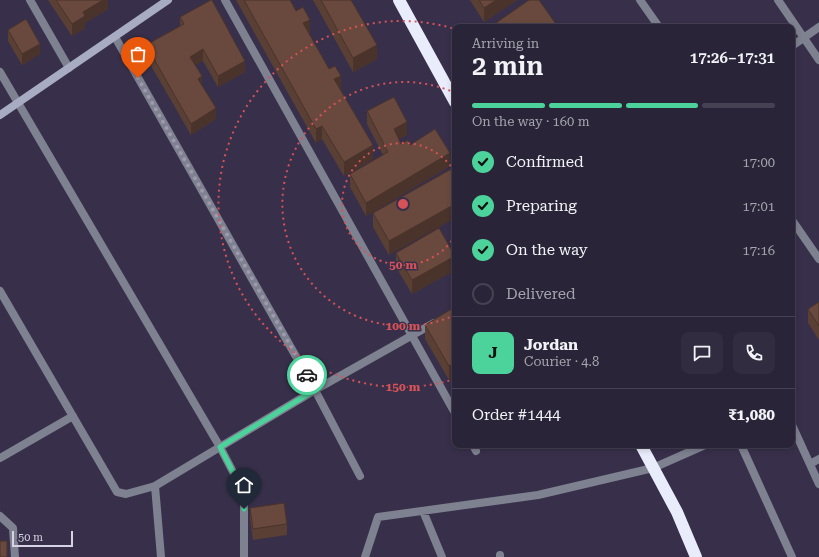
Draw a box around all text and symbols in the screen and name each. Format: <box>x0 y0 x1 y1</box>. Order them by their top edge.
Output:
text: Arriving in <box>472 36 539 51</box>
pin <box>121 37 155 78</box>
icon: bag <box>127 43 149 65</box>
text: 17:26–17:31 <box>690 49 775 67</box>
text: 2 min <box>472 51 544 81</box>
text: On the way · 160 m <box>472 114 589 129</box>
icon: check <box>472 151 494 173</box>
text: Confirmed <box>506 153 584 171</box>
text: 17:00 <box>743 155 775 170</box>
icon: check <box>472 195 494 217</box>
centre of rings <box>396 197 410 211</box>
text: Preparing <box>506 197 577 215</box>
text: 17:01 <box>743 199 775 214</box>
icon: check <box>472 239 494 261</box>
text: On the way <box>506 241 588 259</box>
text: 17:16 <box>743 243 775 258</box>
text: 50 m <box>389 258 417 272</box>
text: Delivered <box>506 285 576 303</box>
text: 100 m <box>386 319 421 333</box>
button: chat <box>681 332 723 374</box>
button: phone <box>733 332 775 374</box>
text: Jordan <box>524 336 578 354</box>
text: J <box>488 344 498 362</box>
text: Courier · 4.8 <box>524 354 599 369</box>
courier <box>287 355 327 395</box>
icon: car <box>296 364 318 386</box>
text: 150 m <box>386 380 421 394</box>
text: Order #1444 <box>472 406 561 424</box>
text: ₹1,080 <box>728 406 775 424</box>
pin <box>227 468 261 509</box>
icon: home <box>233 474 255 496</box>
scale bar <box>12 529 73 548</box>
text: 50 m <box>18 531 43 544</box>

